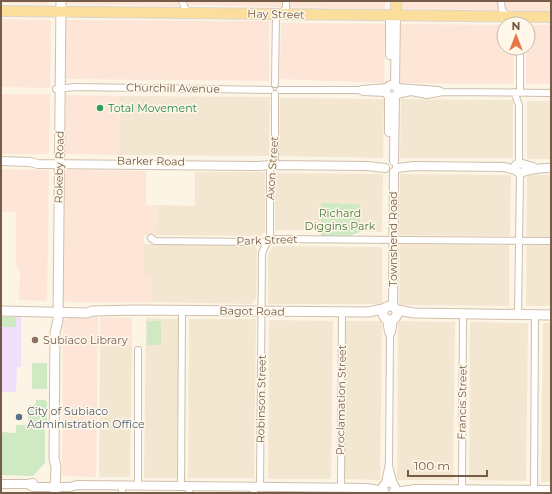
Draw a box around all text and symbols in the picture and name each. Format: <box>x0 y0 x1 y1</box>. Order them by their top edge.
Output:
street label: Hay Street <box>247 7 305 22</box>
north arrow <box>496 16 536 56</box>
text: N <box>512 19 520 33</box>
street label: Churchill Avenue <box>126 80 220 96</box>
place label: Total Movement <box>108 101 198 115</box>
marker: Total Movement <box>95 103 105 113</box>
street label: Rokeby Road <box>51 131 67 203</box>
street label: Axon Street <box>263 135 281 200</box>
street label: Barker Road <box>117 153 185 169</box>
street label: Townshend Road <box>386 191 400 287</box>
park label: Richard Diggins Park <box>305 206 376 233</box>
street label: Park Street <box>236 232 298 248</box>
street label: Bagot Road <box>219 303 285 319</box>
place label: Subiaco Library <box>43 333 128 347</box>
marker: Subiaco Library <box>30 335 40 345</box>
street label: Proclamation Street <box>333 344 349 455</box>
street label: Robinson Street <box>253 354 269 443</box>
street label: Francis Street <box>454 364 470 440</box>
place label: City of Subiaco Administration Office <box>27 404 145 431</box>
marker: City of Subiaco Administration Office <box>14 412 24 422</box>
scale bar <box>408 452 487 478</box>
text: 100 m <box>414 458 450 473</box>

